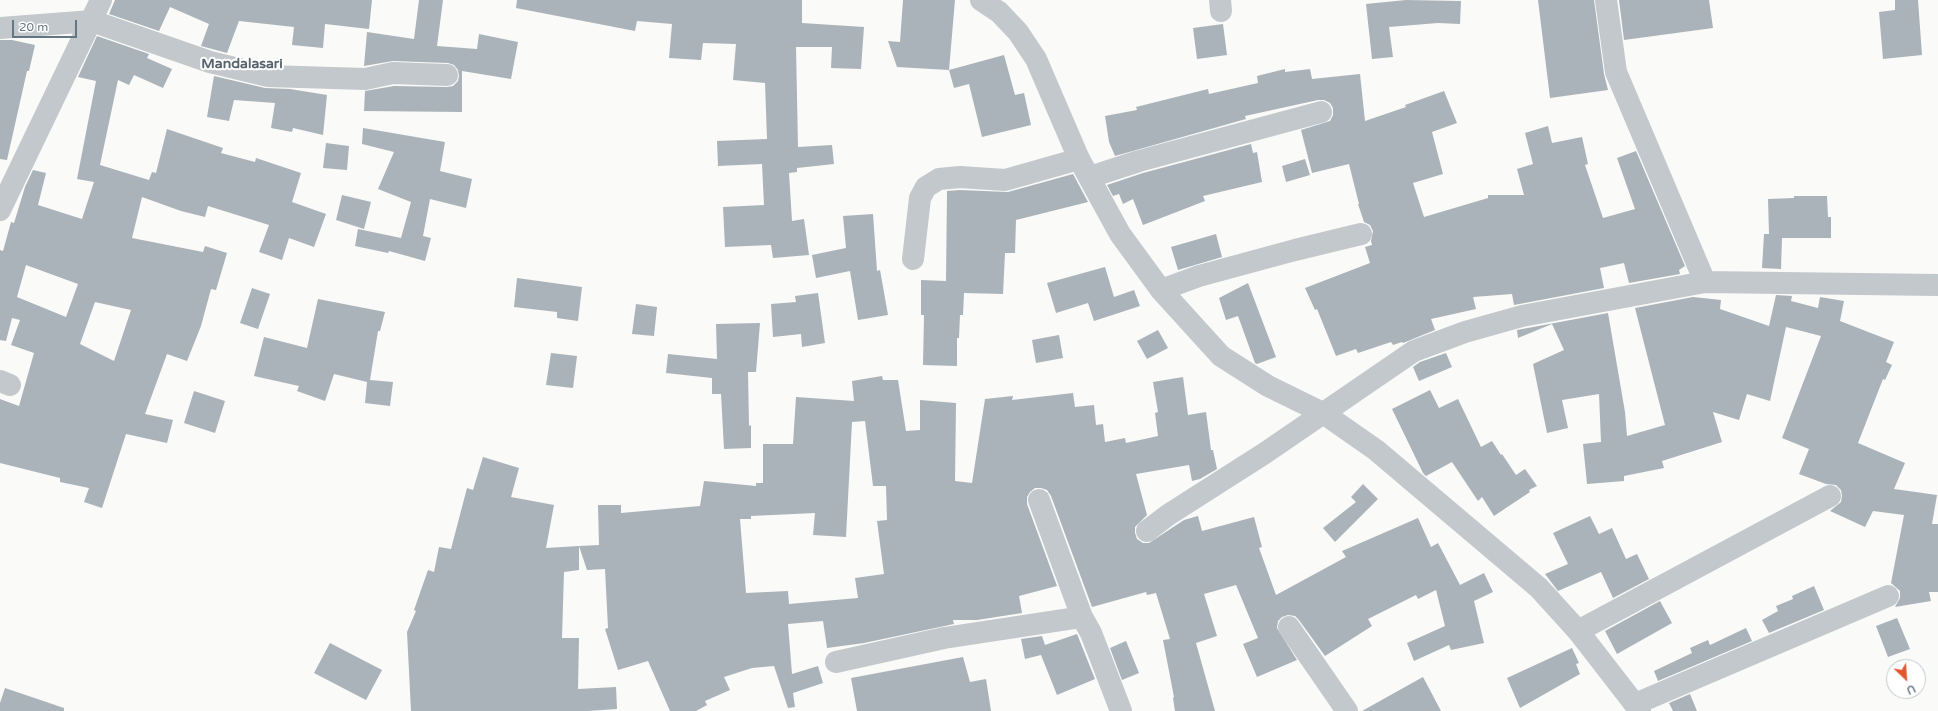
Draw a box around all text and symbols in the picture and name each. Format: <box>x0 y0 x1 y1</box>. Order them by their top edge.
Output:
scale bar <box>14 12 79 38</box>
text: 20 m <box>19 20 48 34</box>
district label: Mandalasari <box>201 56 283 72</box>
north arrow <box>1886 659 1926 699</box>
text: U <box>1904 682 1917 697</box>

